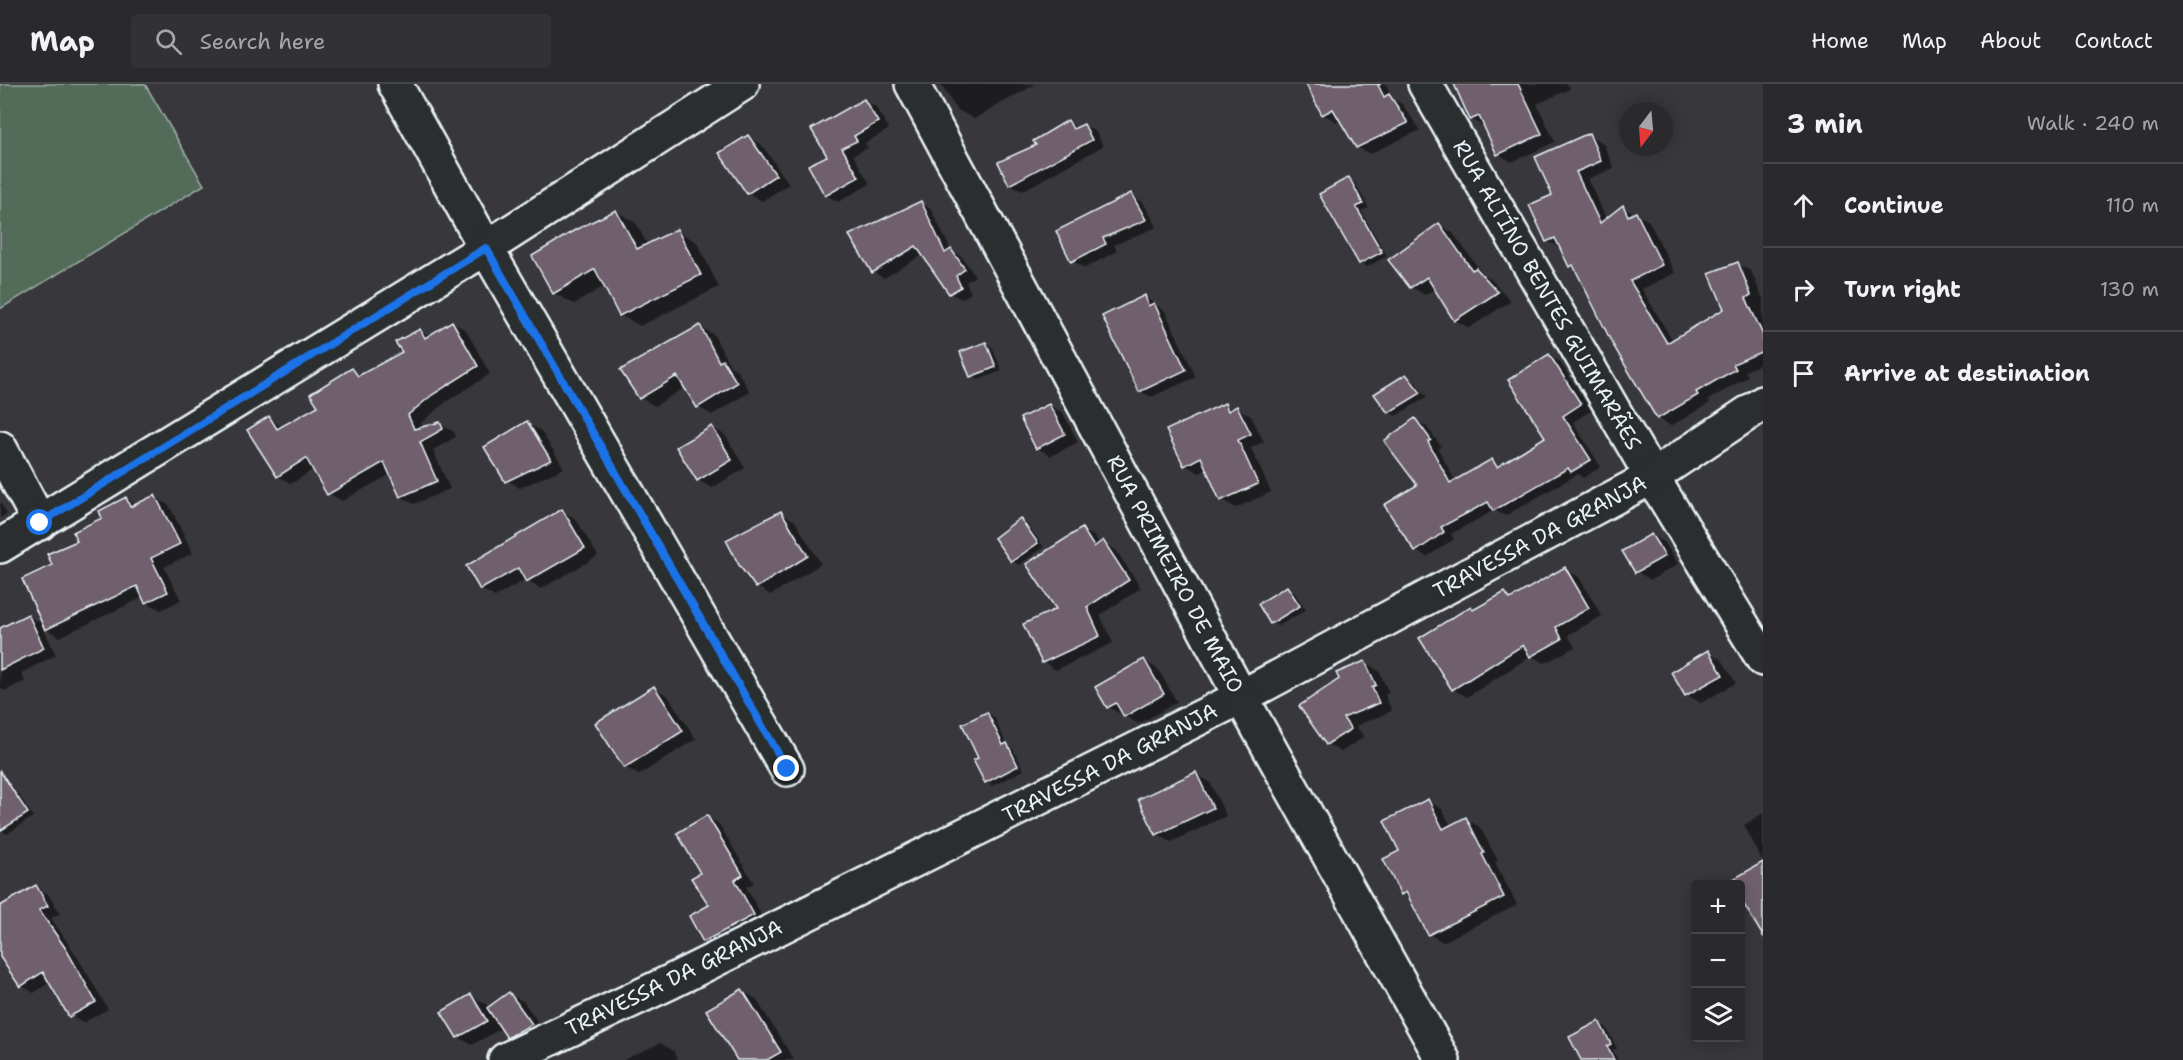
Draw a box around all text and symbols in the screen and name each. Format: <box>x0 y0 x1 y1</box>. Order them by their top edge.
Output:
search box <box>131 14 551 68</box>
text: Map <box>30 22 95 60</box>
icon: search <box>152 25 185 58</box>
text: Search here <box>200 27 325 56</box>
text: Home <box>1811 27 1869 55</box>
text: Map <box>1902 27 1947 55</box>
text: About <box>1980 27 2041 55</box>
text: Contact <box>2074 27 2153 55</box>
north arrow <box>1619 102 1673 156</box>
text: 3 min <box>1787 106 1863 141</box>
text: Walk · 240 m <box>2027 110 2159 136</box>
street label: RUA ALTÍNO BENTES GUIMARÃES <box>1447 135 1648 455</box>
icon: ahead <box>1787 189 1820 222</box>
text: Continue <box>1844 191 1944 220</box>
text: 110 m <box>2105 192 2159 218</box>
icon: right <box>1787 273 1820 306</box>
text: Turn right <box>1844 275 1961 304</box>
text: 130 m <box>2100 276 2159 302</box>
icon: arrive <box>1787 357 1820 390</box>
text: Arrive at destination <box>1844 359 2090 388</box>
street label: RUA PRIMEIRO DE MAIO <box>1100 450 1250 698</box>
street label: TRAVESSA DA GRANJA <box>1428 469 1652 605</box>
route start <box>26 509 52 535</box>
street label: TRAVESSA DA GRANJA <box>998 697 1222 829</box>
route end <box>773 755 799 781</box>
map controls <box>1691 880 1745 1042</box>
button: + <box>1691 880 1745 934</box>
street label: TRAVESSA DA GRANJA <box>561 913 787 1043</box>
button: − <box>1691 934 1745 988</box>
button: layers <box>1691 988 1745 1042</box>

